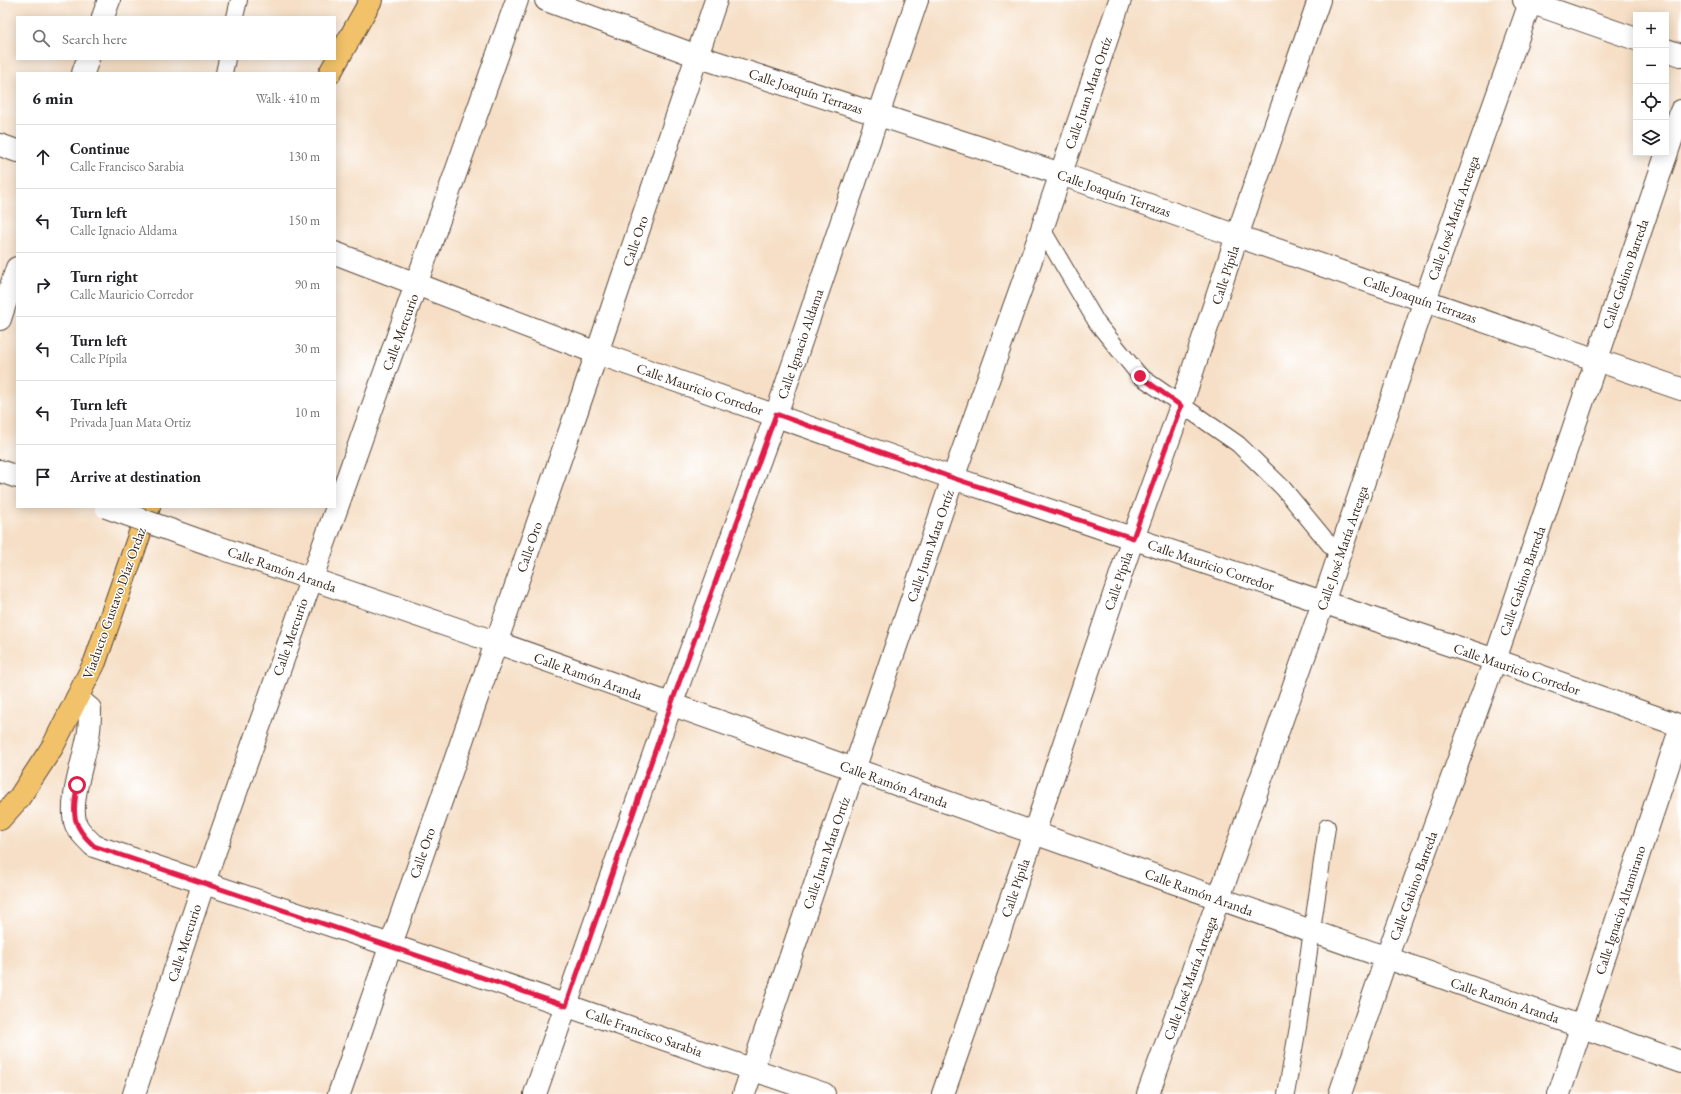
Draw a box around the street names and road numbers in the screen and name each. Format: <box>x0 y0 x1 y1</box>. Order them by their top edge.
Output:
street label: Calle Juan Mata Ortíz <box>1060 34 1116 152</box>
street label: Calle Joaquín Terrazas <box>747 64 866 118</box>
street label: Calle José María Arteaga <box>1423 153 1483 283</box>
street label: Calle Joaquín Terrazas <box>1055 165 1174 221</box>
street label: Calle Oro <box>618 213 652 269</box>
street label: Calle Gabino Barreda <box>1598 216 1652 331</box>
street label: Calle Pípila <box>1207 243 1243 307</box>
street label: Calle Joaquín Terrazas <box>1361 271 1480 327</box>
street label: Calle Ignacio Aldama <box>773 286 827 401</box>
street label: Calle Mercurio <box>378 291 422 373</box>
street label: Calle Mauricio Corredor <box>634 359 766 419</box>
street label: Calle José María Arteaga <box>1312 483 1372 613</box>
street label: Calle Juan Mata Ortíz <box>902 487 958 605</box>
street label: Calle Oro <box>512 519 546 575</box>
street label: Calle Gabino Barreda <box>1495 523 1549 638</box>
street label: Viaducto Gustavo Díaz Ordaz <box>78 524 150 681</box>
street label: Calle Mauricio Corredor <box>1145 535 1277 595</box>
street label: Calle Ramón Aranda <box>225 542 339 596</box>
street label: Calle Pípila <box>1100 549 1137 613</box>
street label: Calle Mercurio <box>268 596 312 678</box>
street label: Calle Mauricio Corredor <box>1451 639 1583 699</box>
street label: Calle Ramón Aranda <box>531 648 645 704</box>
street label: Calle Ramón Aranda <box>837 756 951 812</box>
street label: Calle Juan Mata Ortíz <box>798 794 854 912</box>
street label: Calle Oro <box>405 825 439 881</box>
street label: Calle Gabino Barreda <box>1385 828 1441 943</box>
street label: Calle Ignacio Altamirano <box>1591 843 1649 977</box>
street label: Calle Pípila <box>997 856 1034 920</box>
street label: Calle Ramón Aranda <box>1142 864 1256 920</box>
street label: Calle Mercurio <box>163 902 205 984</box>
street label: Calle José María Arteaga <box>1159 913 1221 1043</box>
street label: Calle Ramón Aranda <box>1448 973 1562 1027</box>
street label: Calle Francisco Sarabia <box>583 1004 705 1061</box>

